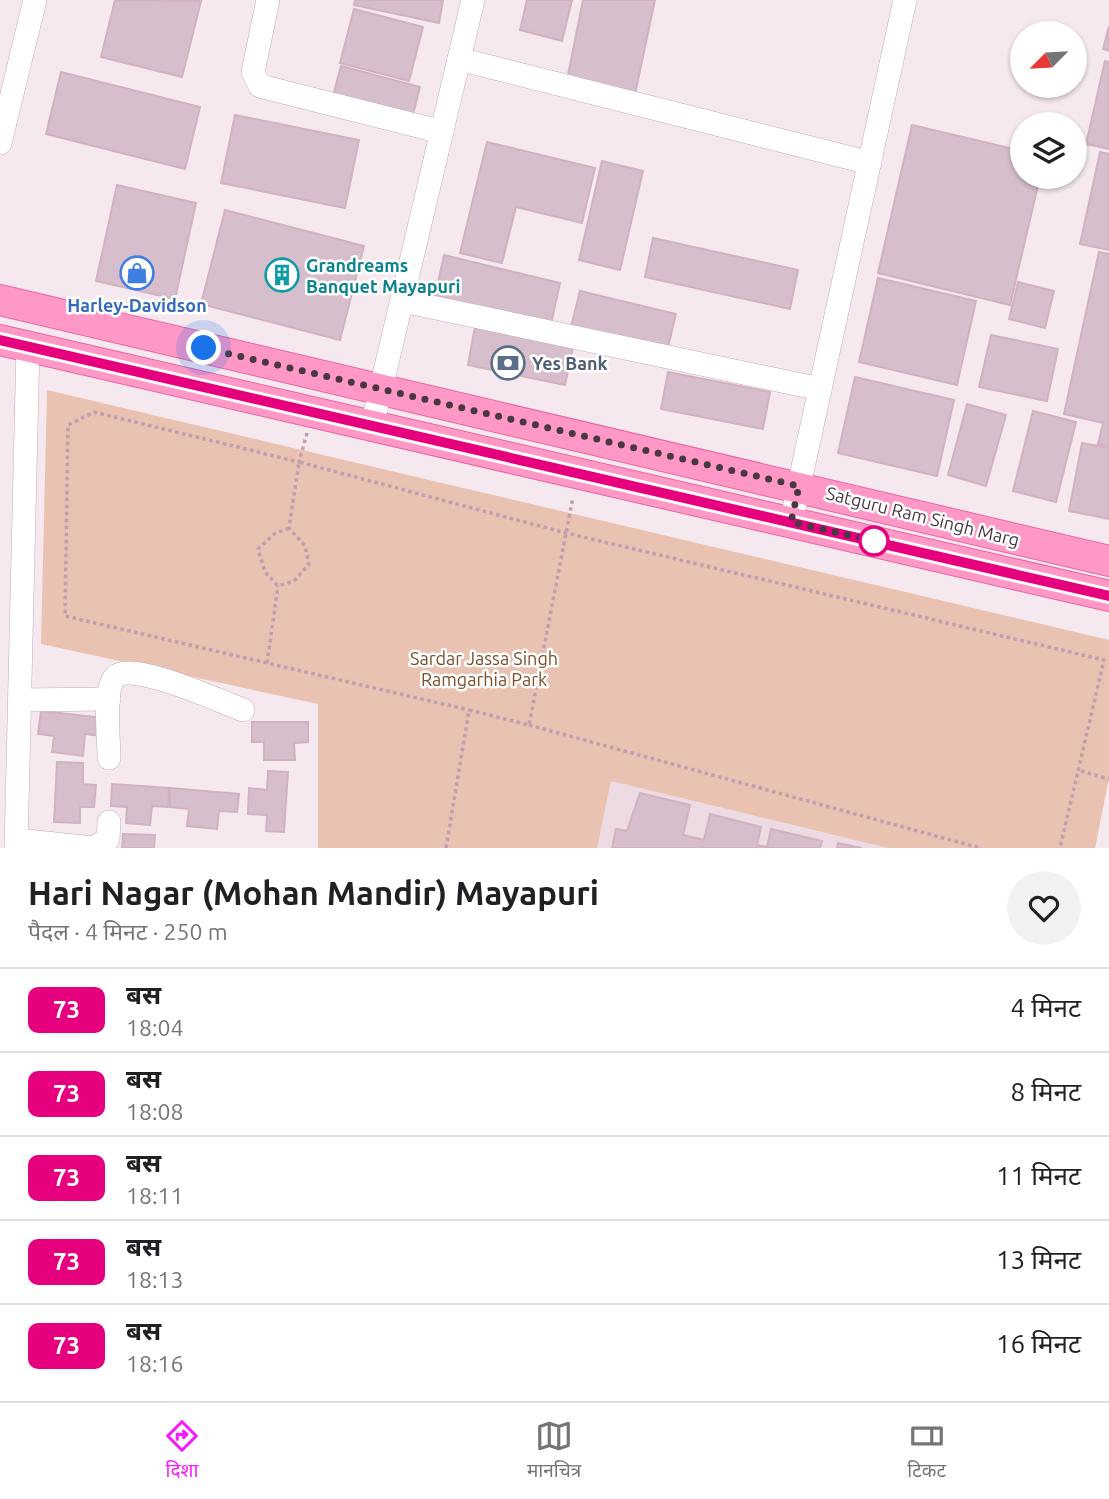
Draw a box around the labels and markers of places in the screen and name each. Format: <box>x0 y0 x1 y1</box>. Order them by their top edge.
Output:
shop icon: Harley-Davidson <box>118 254 156 292</box>
place label: Grandreams Banquet Mayapuri <box>306 255 460 296</box>
building icon: Grandreams Banquet Mayapuri <box>263 256 301 294</box>
place label: Harley-Davidson <box>67 295 207 315</box>
bank icon: Yes Bank <box>489 344 527 382</box>
place label: Yes Bank <box>532 353 608 373</box>
unlabelled marker <box>859 526 889 556</box>

